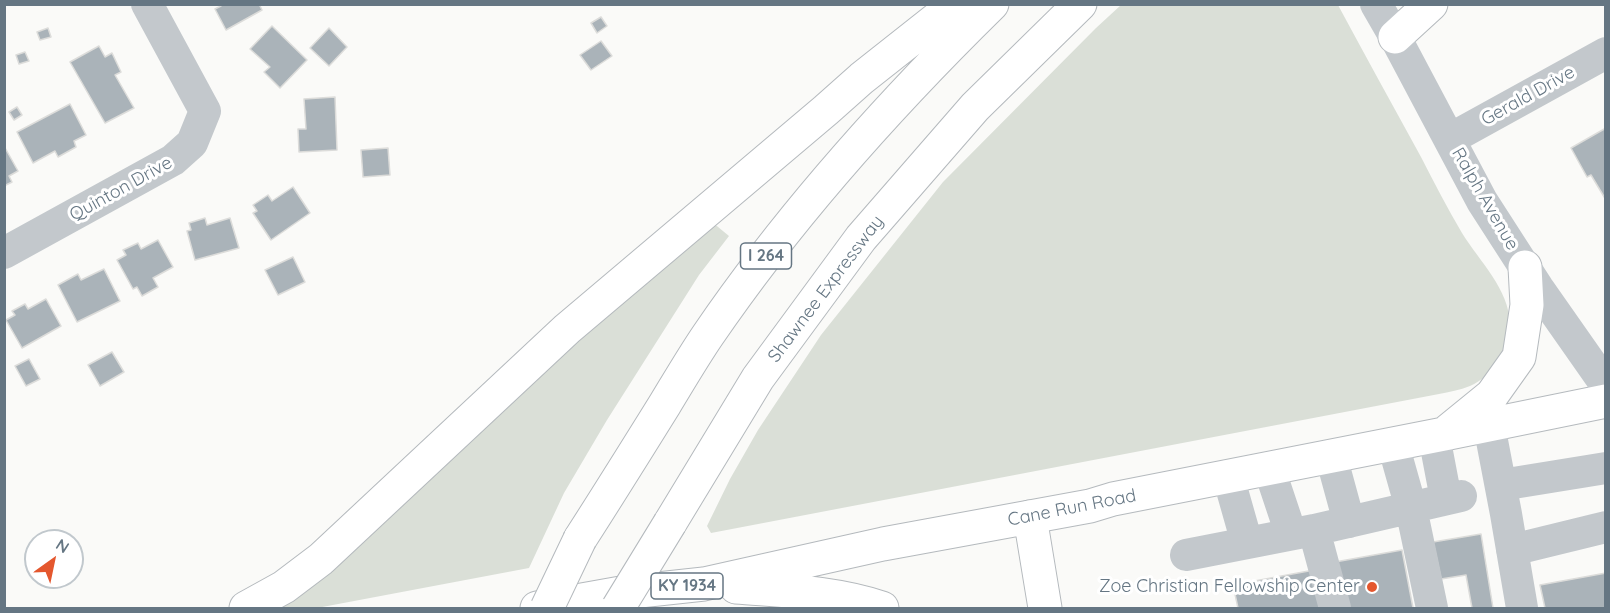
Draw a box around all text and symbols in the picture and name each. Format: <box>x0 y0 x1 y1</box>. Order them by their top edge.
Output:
street label: Gerald Drive <box>1478 61 1578 131</box>
street label: Ralph Avenue <box>1447 144 1523 254</box>
street label: Quinton Drive <box>66 152 176 226</box>
street label: Shawnee Expressway <box>764 211 888 367</box>
road number: I 264 <box>740 243 792 269</box>
street label: Cane Run Road <box>1006 485 1138 531</box>
north arrow <box>24 529 84 589</box>
text: N <box>52 534 73 557</box>
road number: KY 1934 <box>651 573 723 599</box>
place label: Zoe Christian Fellowship Center <box>1099 576 1360 598</box>
marker: Zoe Christian Fellowship Center <box>1365 580 1379 594</box>

